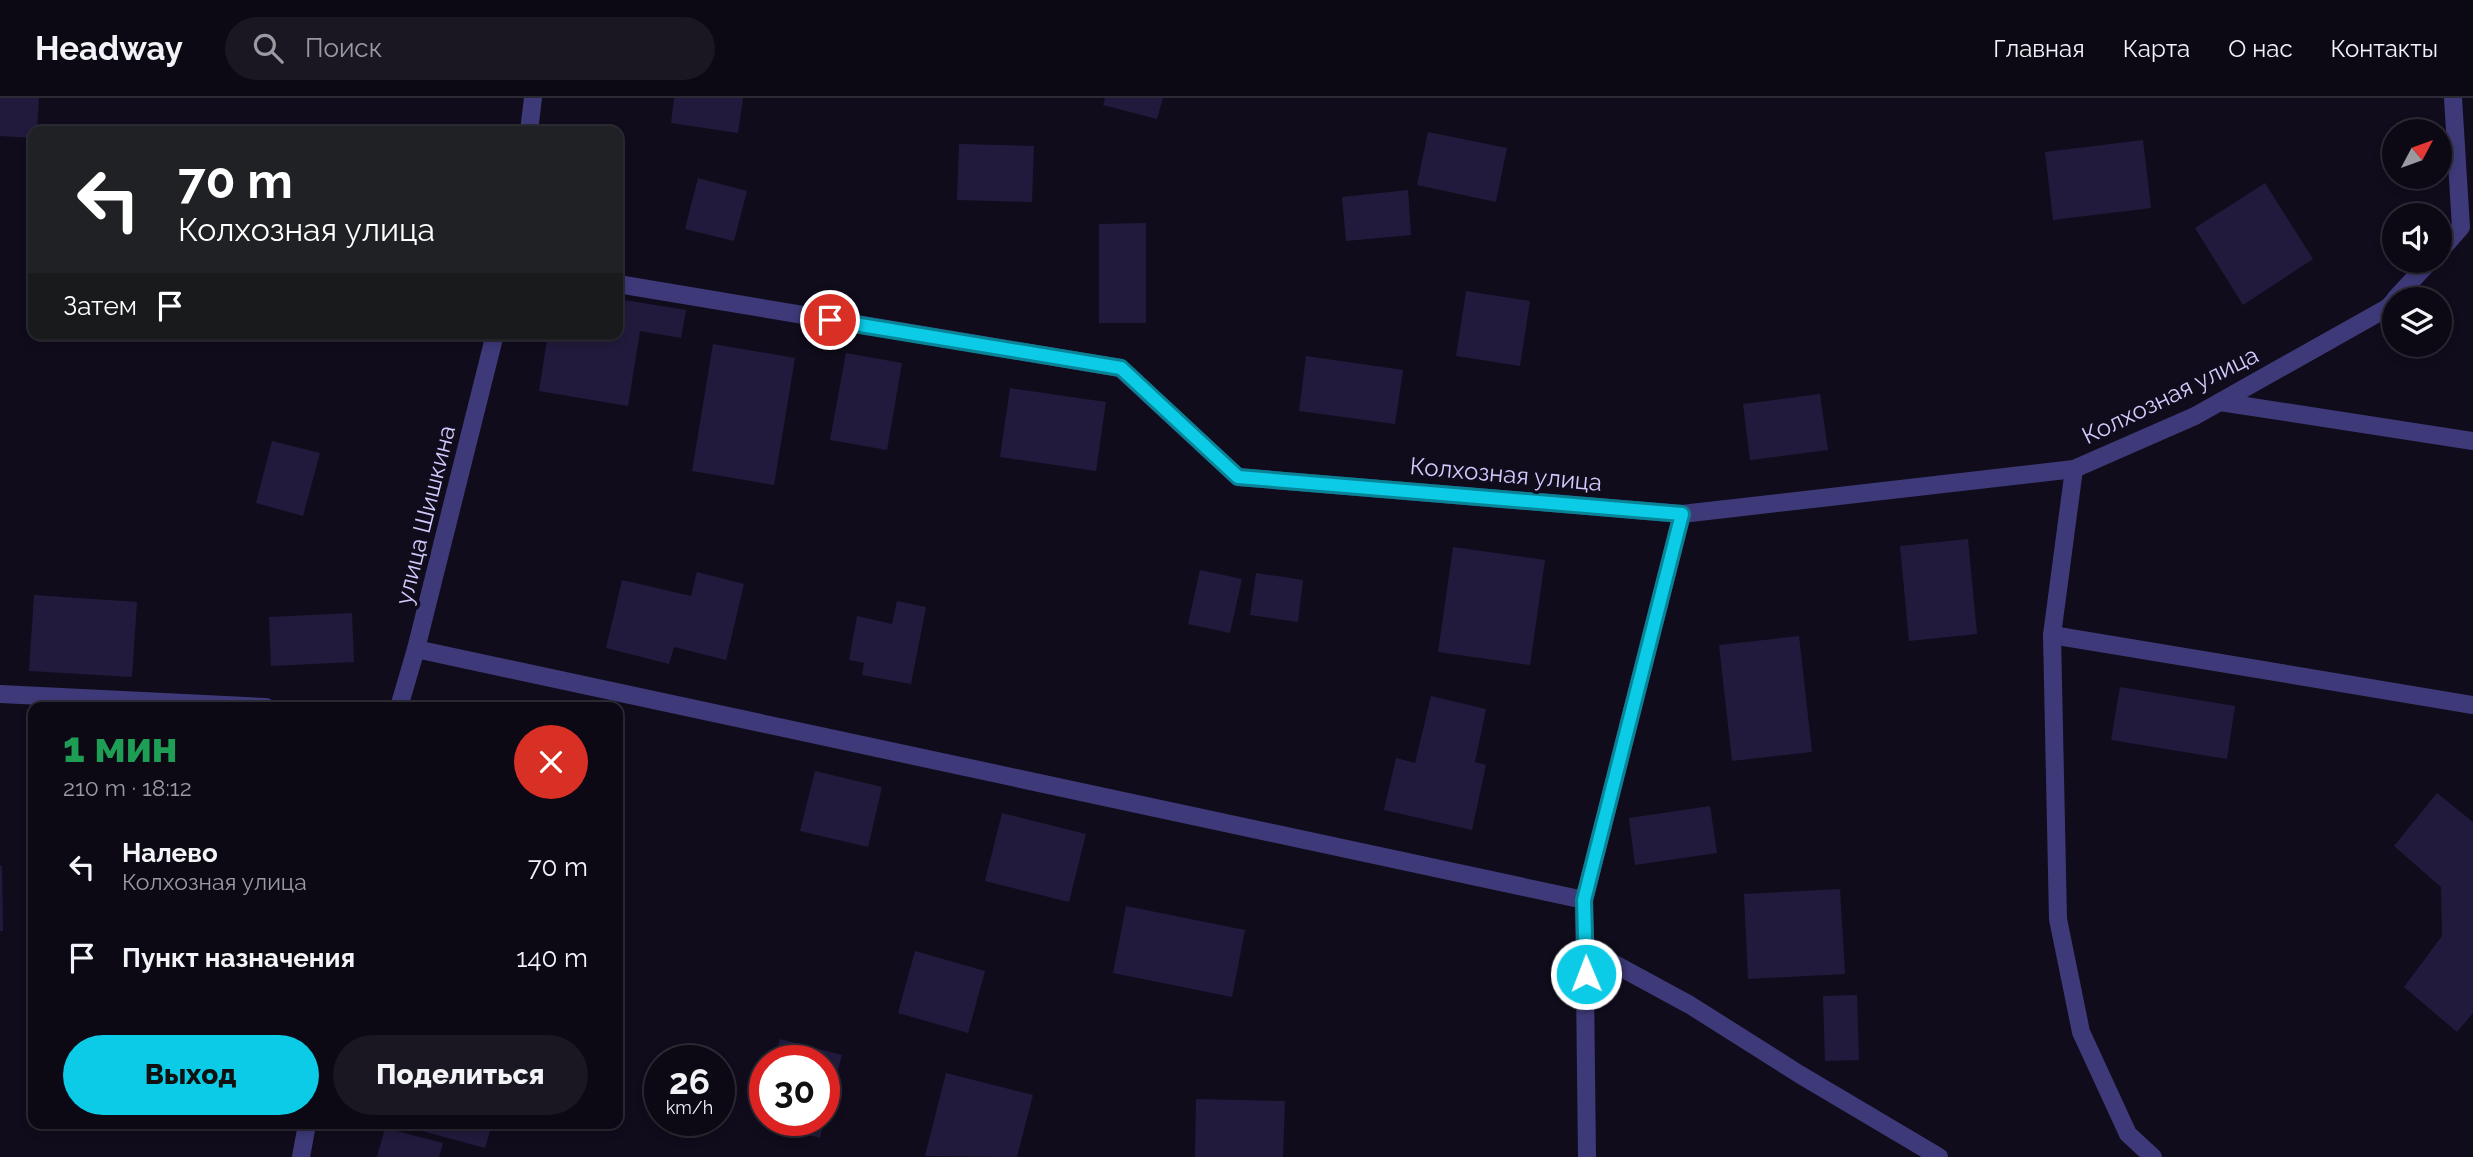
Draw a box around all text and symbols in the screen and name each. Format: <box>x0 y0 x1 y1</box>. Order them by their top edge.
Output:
search box <box>225 17 715 80</box>
text: Headway <box>35 29 183 68</box>
icon: search <box>249 29 287 67</box>
text: Поиск <box>305 33 382 63</box>
text: Главная <box>1993 34 2085 63</box>
text: Карта <box>2123 34 2190 63</box>
text: О нас <box>2228 34 2293 63</box>
text: Контакты <box>2331 34 2438 63</box>
north arrow <box>2382 119 2452 189</box>
map controls <box>2382 119 2452 357</box>
text: 70 m <box>178 152 293 209</box>
icon: left <box>63 154 154 245</box>
button: sound <box>2382 203 2452 273</box>
text: Колхозная улица <box>178 211 435 248</box>
icon: arrive <box>151 287 189 325</box>
button: layers <box>2382 287 2452 357</box>
pin <box>800 290 860 350</box>
text: Затем <box>63 291 137 321</box>
icon: arrive <box>811 301 849 339</box>
street label: Колхозная улица <box>2077 340 2263 450</box>
street label: улица Шишкина <box>389 422 461 608</box>
street label: Колхозная улица <box>1409 451 1603 497</box>
text: 1 мин <box>63 723 177 772</box>
button: close <box>514 725 588 799</box>
text: 210 m · 18:12 <box>63 774 192 801</box>
text: Налево <box>122 838 218 868</box>
icon: left <box>63 848 101 886</box>
text: 70 m <box>528 852 588 882</box>
text: Колхозная улица <box>122 868 307 895</box>
position arrow <box>1549 937 1623 1011</box>
icon: arrive <box>63 939 101 977</box>
text: Пункт назначения <box>122 943 355 973</box>
text: 140 m <box>516 943 588 973</box>
button: Выход <box>63 1035 319 1115</box>
button: Поделиться <box>333 1035 588 1115</box>
speed limit sign: 30 <box>749 1045 840 1136</box>
text: 26 <box>669 1061 710 1102</box>
text: km/h <box>666 1097 713 1118</box>

